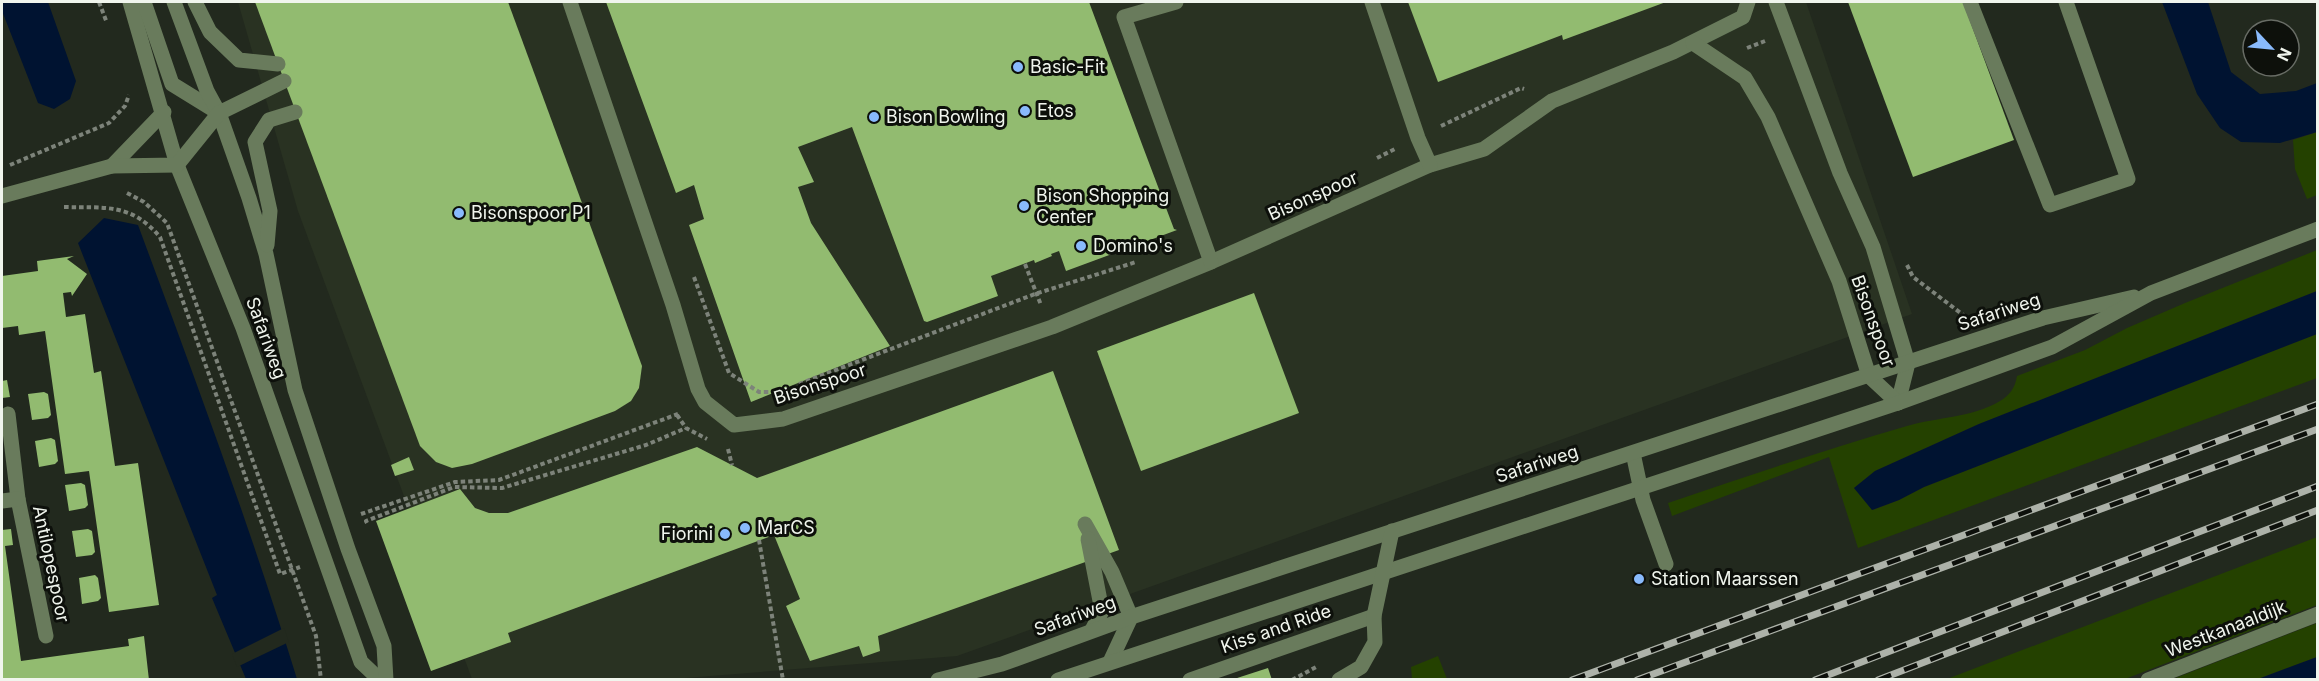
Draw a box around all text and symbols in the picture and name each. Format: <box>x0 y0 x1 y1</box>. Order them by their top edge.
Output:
north arrow <box>2241 18 2301 78</box>
text: N <box>2273 45 2296 64</box>
place label: Basic-Fit <box>1030 56 1105 77</box>
marker: Basic-Fit <box>1011 60 1025 74</box>
place label: Etos <box>1037 100 1074 121</box>
marker: Etos <box>1018 104 1032 118</box>
place label: Bison Bowling <box>886 106 1006 127</box>
marker: Bison Bowling <box>867 110 881 124</box>
street label: Bisonspoor <box>1265 166 1361 225</box>
place label: Bison Shopping Center <box>1036 185 1169 227</box>
marker: Bison Shopping Center <box>1017 199 1031 213</box>
place label: Bisonspoor P1 <box>471 202 591 223</box>
marker: Bisonspoor P1 <box>452 206 466 220</box>
place label: Domino's <box>1093 235 1173 256</box>
marker: Domino's <box>1074 239 1088 253</box>
street label: Bisonspoor <box>1847 272 1900 370</box>
street label: Safariweg <box>1955 288 2043 335</box>
street label: Safariweg <box>242 294 291 382</box>
street label: Bisonspoor <box>771 359 869 408</box>
street label: Safariweg <box>1493 440 1581 487</box>
street label: Antilopespoor <box>29 504 74 624</box>
place label: MarCS <box>757 517 815 538</box>
marker: MarCS <box>738 521 752 535</box>
place label: Fiorini <box>661 523 713 544</box>
marker: Fiorini <box>718 527 732 541</box>
place label: Station Maarssen <box>1651 568 1799 589</box>
marker: Station Maarssen <box>1632 572 1646 586</box>
street label: Safariweg <box>1031 591 1119 640</box>
street label: Westkanaaldijk <box>2163 596 2289 661</box>
street label: Kiss and Ride <box>1218 600 1334 657</box>

